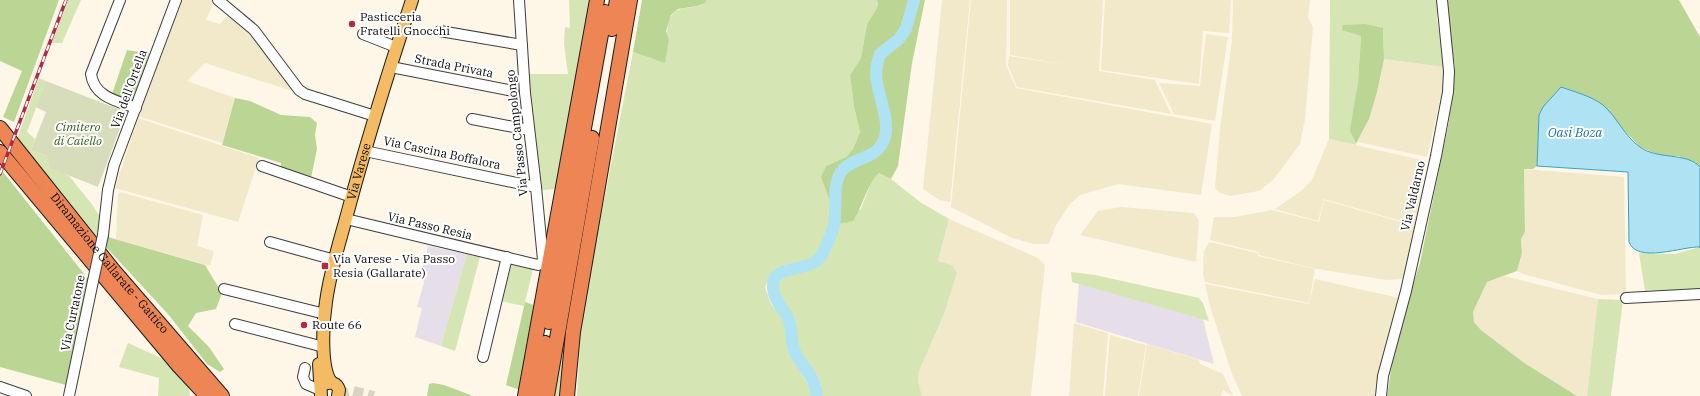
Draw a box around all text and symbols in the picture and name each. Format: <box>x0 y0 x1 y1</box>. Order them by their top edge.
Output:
place label: Pasticceria Fratelli Gnocchi <box>360 9 450 38</box>
marker: Pasticceria Fratelli Gnocchi <box>347 19 357 29</box>
street label: Via dell'Ortella <box>107 47 150 130</box>
street label: Strada Privata <box>414 51 495 81</box>
street label: Via Passo Campolongo <box>502 69 531 197</box>
park label: Cimitero di Caiello <box>54 119 102 148</box>
water label: Oasi Boza <box>1548 124 1602 141</box>
street label: Via Cascina Boffalora <box>382 133 503 172</box>
street label: Via Varese <box>343 141 374 202</box>
street label: Via Valdarno <box>1397 159 1428 233</box>
street label: Diramazione Gallarate - Gattico <box>47 190 172 336</box>
street label: Via Passo Resia <box>386 208 474 243</box>
place label: Via Varese - Via Passo Resia (Gallarate) <box>333 251 455 280</box>
marker: Via Varese - Via Passo Resia (Gallarate) <box>320 261 330 271</box>
street label: Via Curtatone <box>57 274 88 352</box>
place label: Route 66 <box>312 317 362 332</box>
marker: Route 66 <box>299 320 309 330</box>

